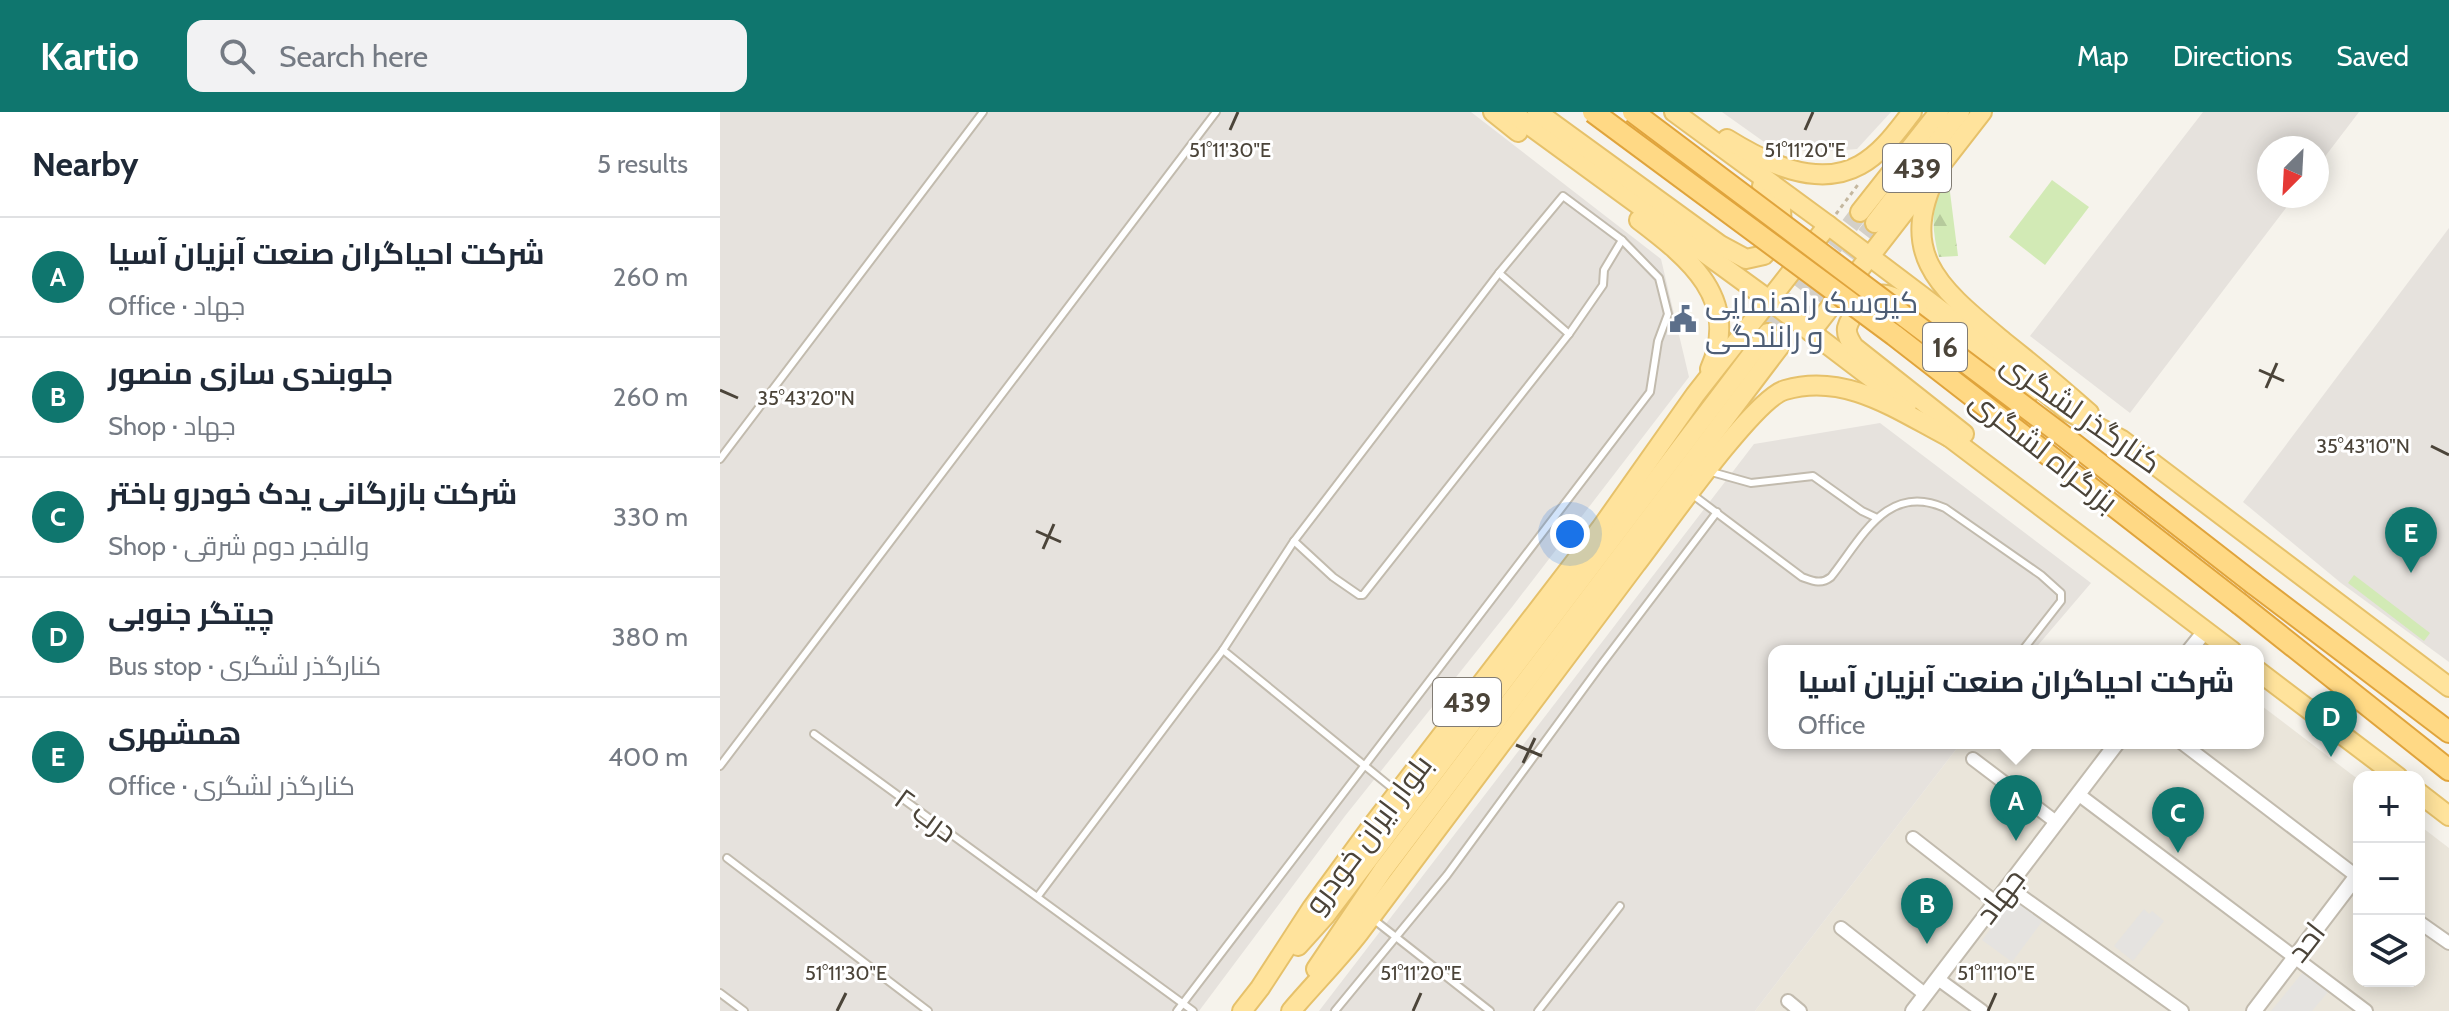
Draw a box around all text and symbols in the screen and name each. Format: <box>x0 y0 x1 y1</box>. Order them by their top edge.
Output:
search box <box>187 20 747 92</box>
text: Kartio <box>40 33 139 80</box>
icon: search <box>215 34 259 78</box>
text: Search here <box>279 38 428 75</box>
text: Map <box>2077 39 2129 73</box>
text: Directions <box>2173 39 2292 73</box>
text: Saved <box>2336 39 2409 73</box>
north arrow <box>2257 136 2329 208</box>
text: 51°11'30"E <box>1189 138 1271 162</box>
text: 51°11'20"E <box>1764 138 1846 162</box>
text: Nearby <box>32 143 139 185</box>
road number: 439 <box>1883 144 1951 192</box>
text: 5 results <box>597 148 688 180</box>
text: شرکت احیاگران صنعت آبزیان آسیا <box>108 235 545 272</box>
text: A <box>50 261 66 293</box>
text: 260 m <box>613 261 688 293</box>
place label: کیوسک راهنمایی و رانندگی <box>1705 284 1918 355</box>
text: Office · جهاد <box>108 290 245 322</box>
public building icon: کیوسک راهنمایی و رانندگی <box>1668 304 1698 334</box>
road number: 16 <box>1923 323 1967 371</box>
street label: کنارگذر لشگری <box>1994 344 2168 482</box>
text: جلوبندی سازی منصور <box>108 355 393 392</box>
text: B <box>50 381 66 413</box>
text: 260 m <box>613 381 688 413</box>
street label: بزرگراه لشگری <box>1963 382 2125 520</box>
text: 35°43'20"N <box>757 386 855 410</box>
text: Shop · جهاد <box>108 410 236 442</box>
text: 35°43'10"N <box>2316 434 2410 458</box>
text: شرکت بازرگانی یدک خودرو باختر <box>108 475 517 512</box>
text: C <box>50 501 66 533</box>
text: 330 m <box>613 501 688 533</box>
pin: E <box>2385 507 2437 573</box>
your location <box>1550 514 1590 554</box>
text: Shop · والفجر دوم شرقی <box>108 530 369 562</box>
text: چیتگر جنوبی <box>108 595 274 632</box>
text: D <box>49 621 67 653</box>
text: 380 m <box>611 621 688 653</box>
popup <box>1768 645 2264 749</box>
text: Bus stop · کنارگذر لشگری <box>108 650 381 682</box>
text: شرکت احیاگران صنعت آبزیان آسیا <box>1798 663 2234 700</box>
road number: 439 <box>1433 678 1501 726</box>
pin: D <box>2305 691 2357 757</box>
text: Office <box>1798 709 1865 741</box>
text: همشهری <box>108 715 241 752</box>
text: E <box>51 741 65 773</box>
text: 400 m <box>608 741 688 773</box>
street label: بلوار ایران خودرو <box>1296 747 1440 921</box>
text: Office · کنارگذر لشگری <box>108 770 355 802</box>
map controls <box>2353 771 2425 987</box>
button: + <box>2353 771 2425 843</box>
pin: A <box>1990 775 2042 841</box>
street label: درب ۲ <box>887 780 965 850</box>
pin: C <box>2152 787 2204 853</box>
button: − <box>2353 843 2425 915</box>
street label: جهاد <box>1967 861 2033 931</box>
pin: B <box>1901 878 1953 944</box>
street label: احد <box>2279 915 2333 969</box>
button: layers <box>2353 915 2425 987</box>
text: 51°11'30"E <box>805 961 887 985</box>
text: 51°11'20"E <box>1380 961 1462 985</box>
text: 51°11'10"E <box>1957 961 2035 985</box>

